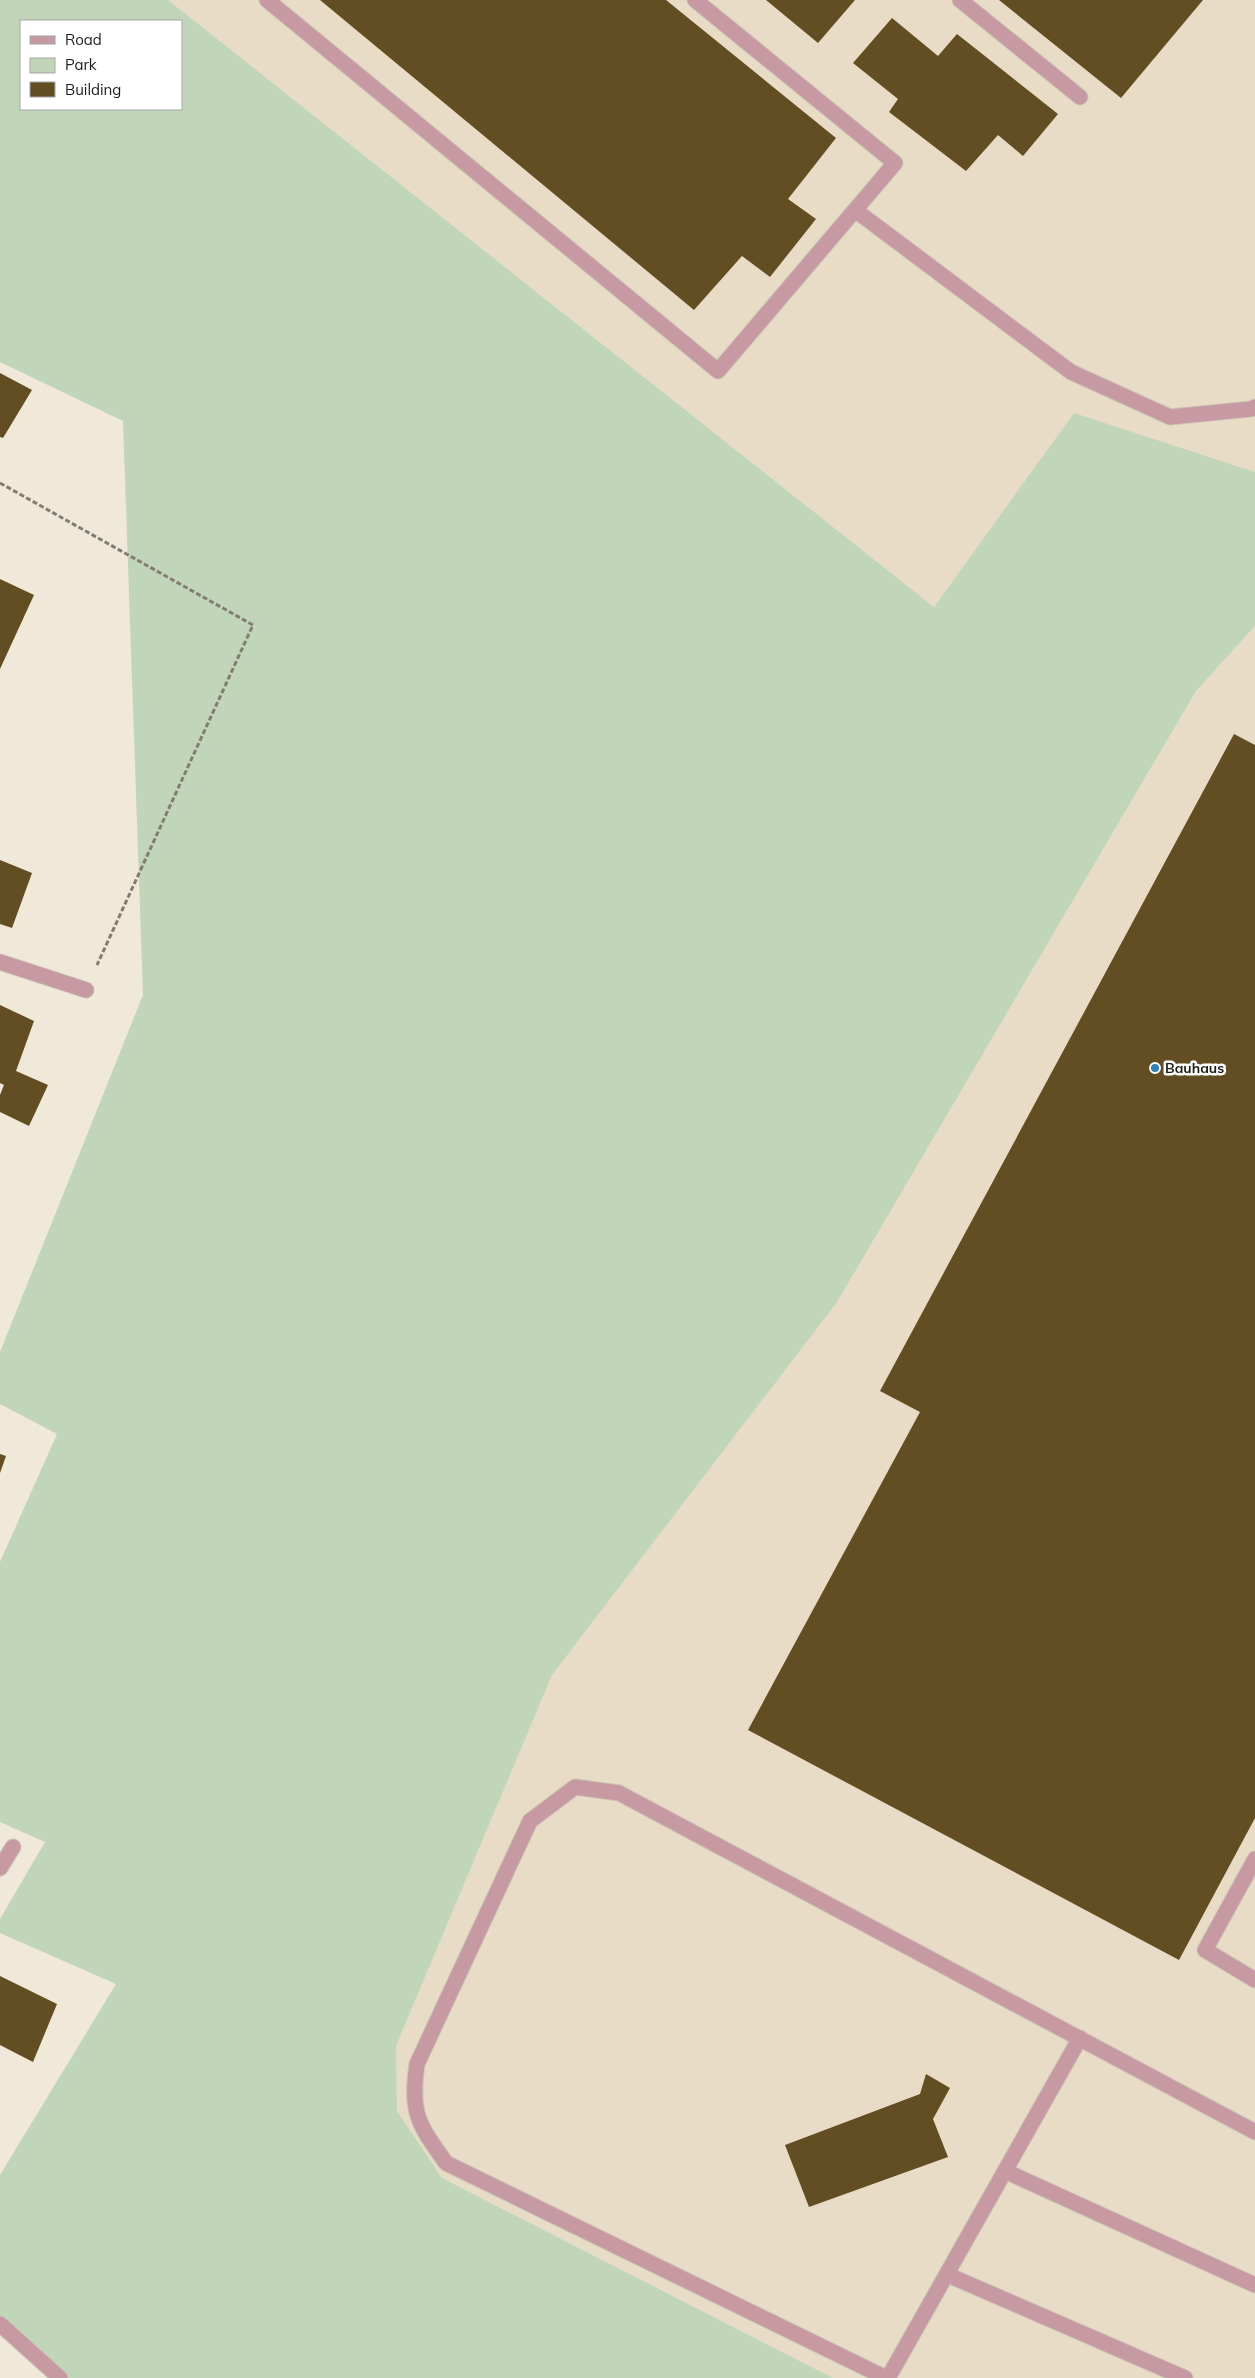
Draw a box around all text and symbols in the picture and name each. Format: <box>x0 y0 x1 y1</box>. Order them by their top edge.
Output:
legend <box>20 20 182 110</box>
text: Road <box>65 30 102 49</box>
text: Park <box>65 55 97 74</box>
text: Building <box>65 80 121 99</box>
place label: Bauhaus <box>1165 1059 1224 1077</box>
marker: Bauhaus <box>1149 1062 1161 1074</box>

